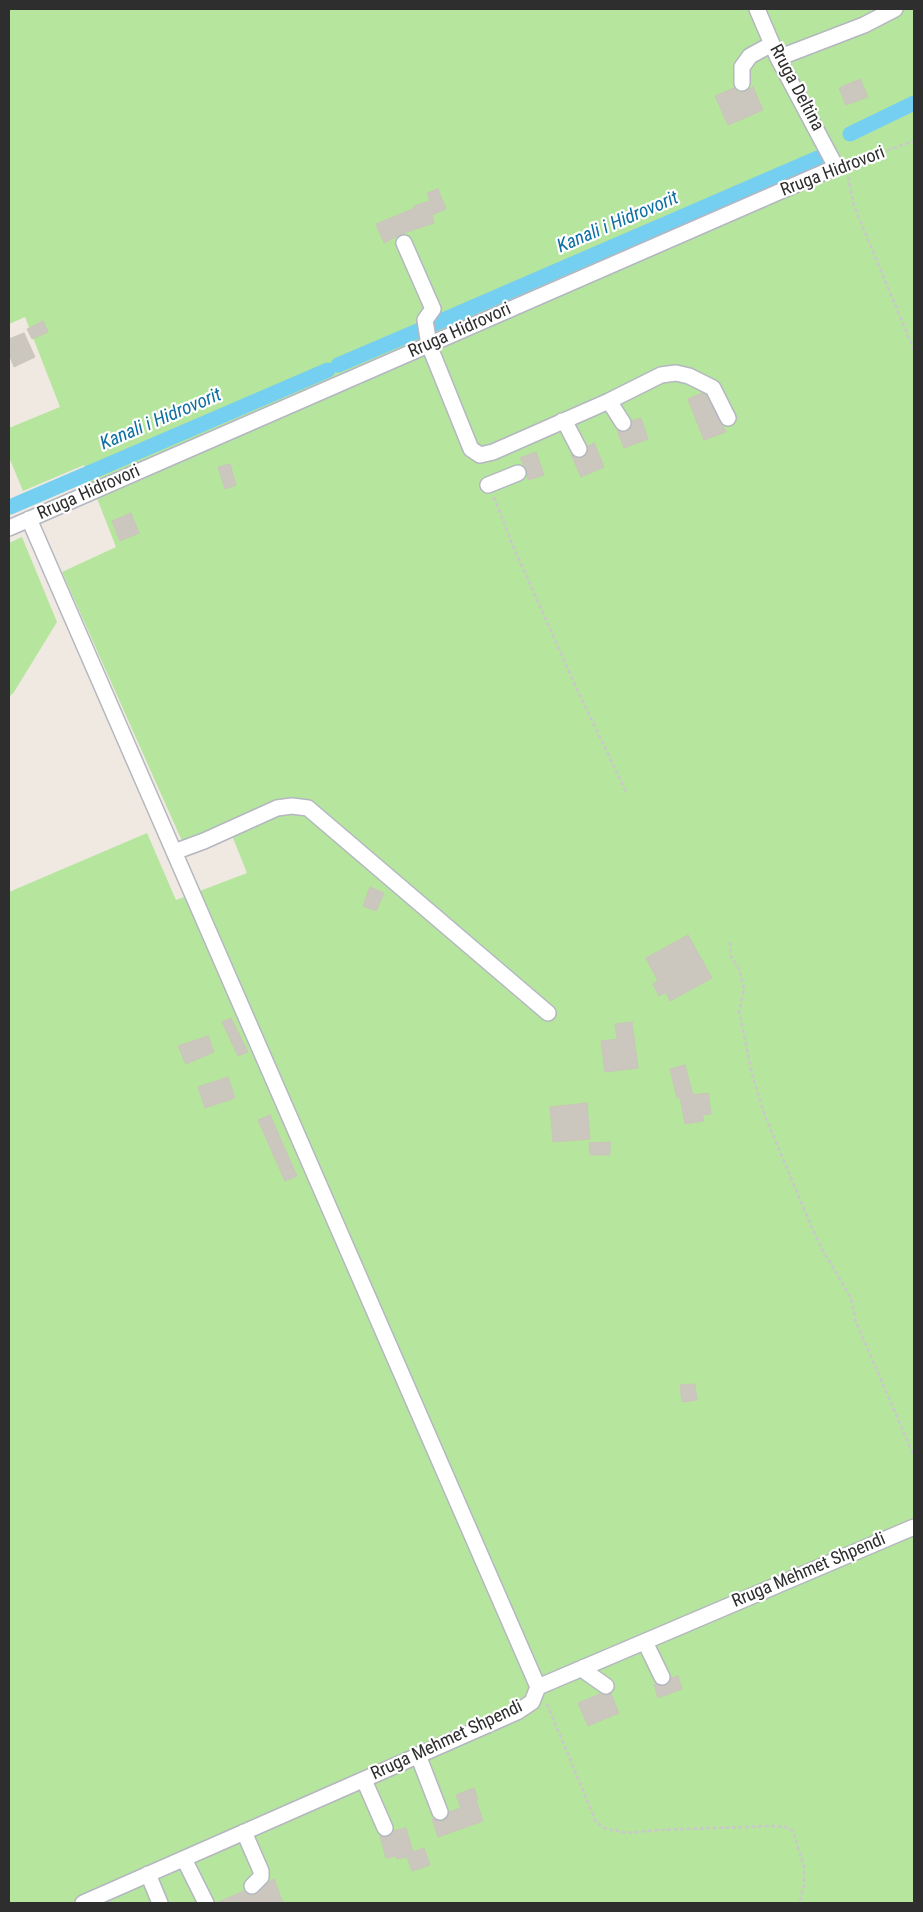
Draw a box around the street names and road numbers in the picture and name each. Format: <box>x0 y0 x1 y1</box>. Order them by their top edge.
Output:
street label: Rruga Deltina <box>764 41 828 135</box>
street label: Rruga Hidrovori <box>778 142 888 202</box>
street label: Rruga Hidrovori <box>405 299 515 363</box>
street label: Rruga Hidrovori <box>34 461 144 525</box>
street label: Rruga Mehmet Shpendi <box>729 1529 889 1613</box>
street label: Rruga Mehmet Shpendi <box>368 1696 526 1786</box>

